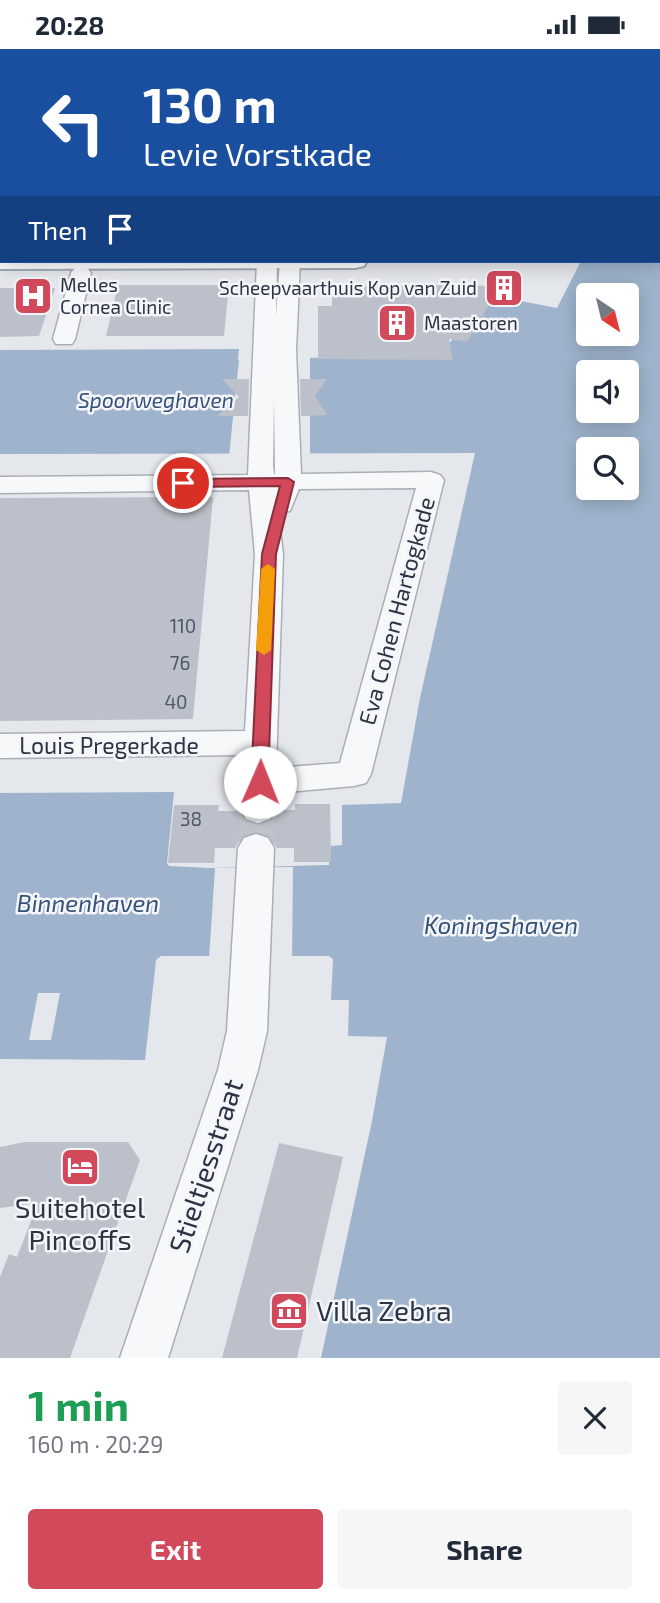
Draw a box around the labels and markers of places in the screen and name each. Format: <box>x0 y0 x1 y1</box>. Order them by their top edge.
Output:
building icon: Scheepvaarthuis Kop van Zuid <box>483 267 525 309</box>
place label: Melles Cornea Clinic <box>60 273 171 318</box>
hospital icon: Melles Cornea Clinic <box>12 275 54 317</box>
place label: Scheepvaarthuis Kop van Zuid <box>219 276 477 299</box>
building icon: Maastoren <box>376 302 418 344</box>
place label: Maastoren <box>424 311 518 334</box>
pin <box>153 453 213 513</box>
hotel icon: Suitehotel Pincoffs <box>59 1146 101 1188</box>
place label: Suitehotel Pincoffs <box>15 1190 146 1256</box>
museum icon: Villa Zebra <box>268 1290 310 1332</box>
place label: Villa Zebra <box>316 1293 452 1327</box>

